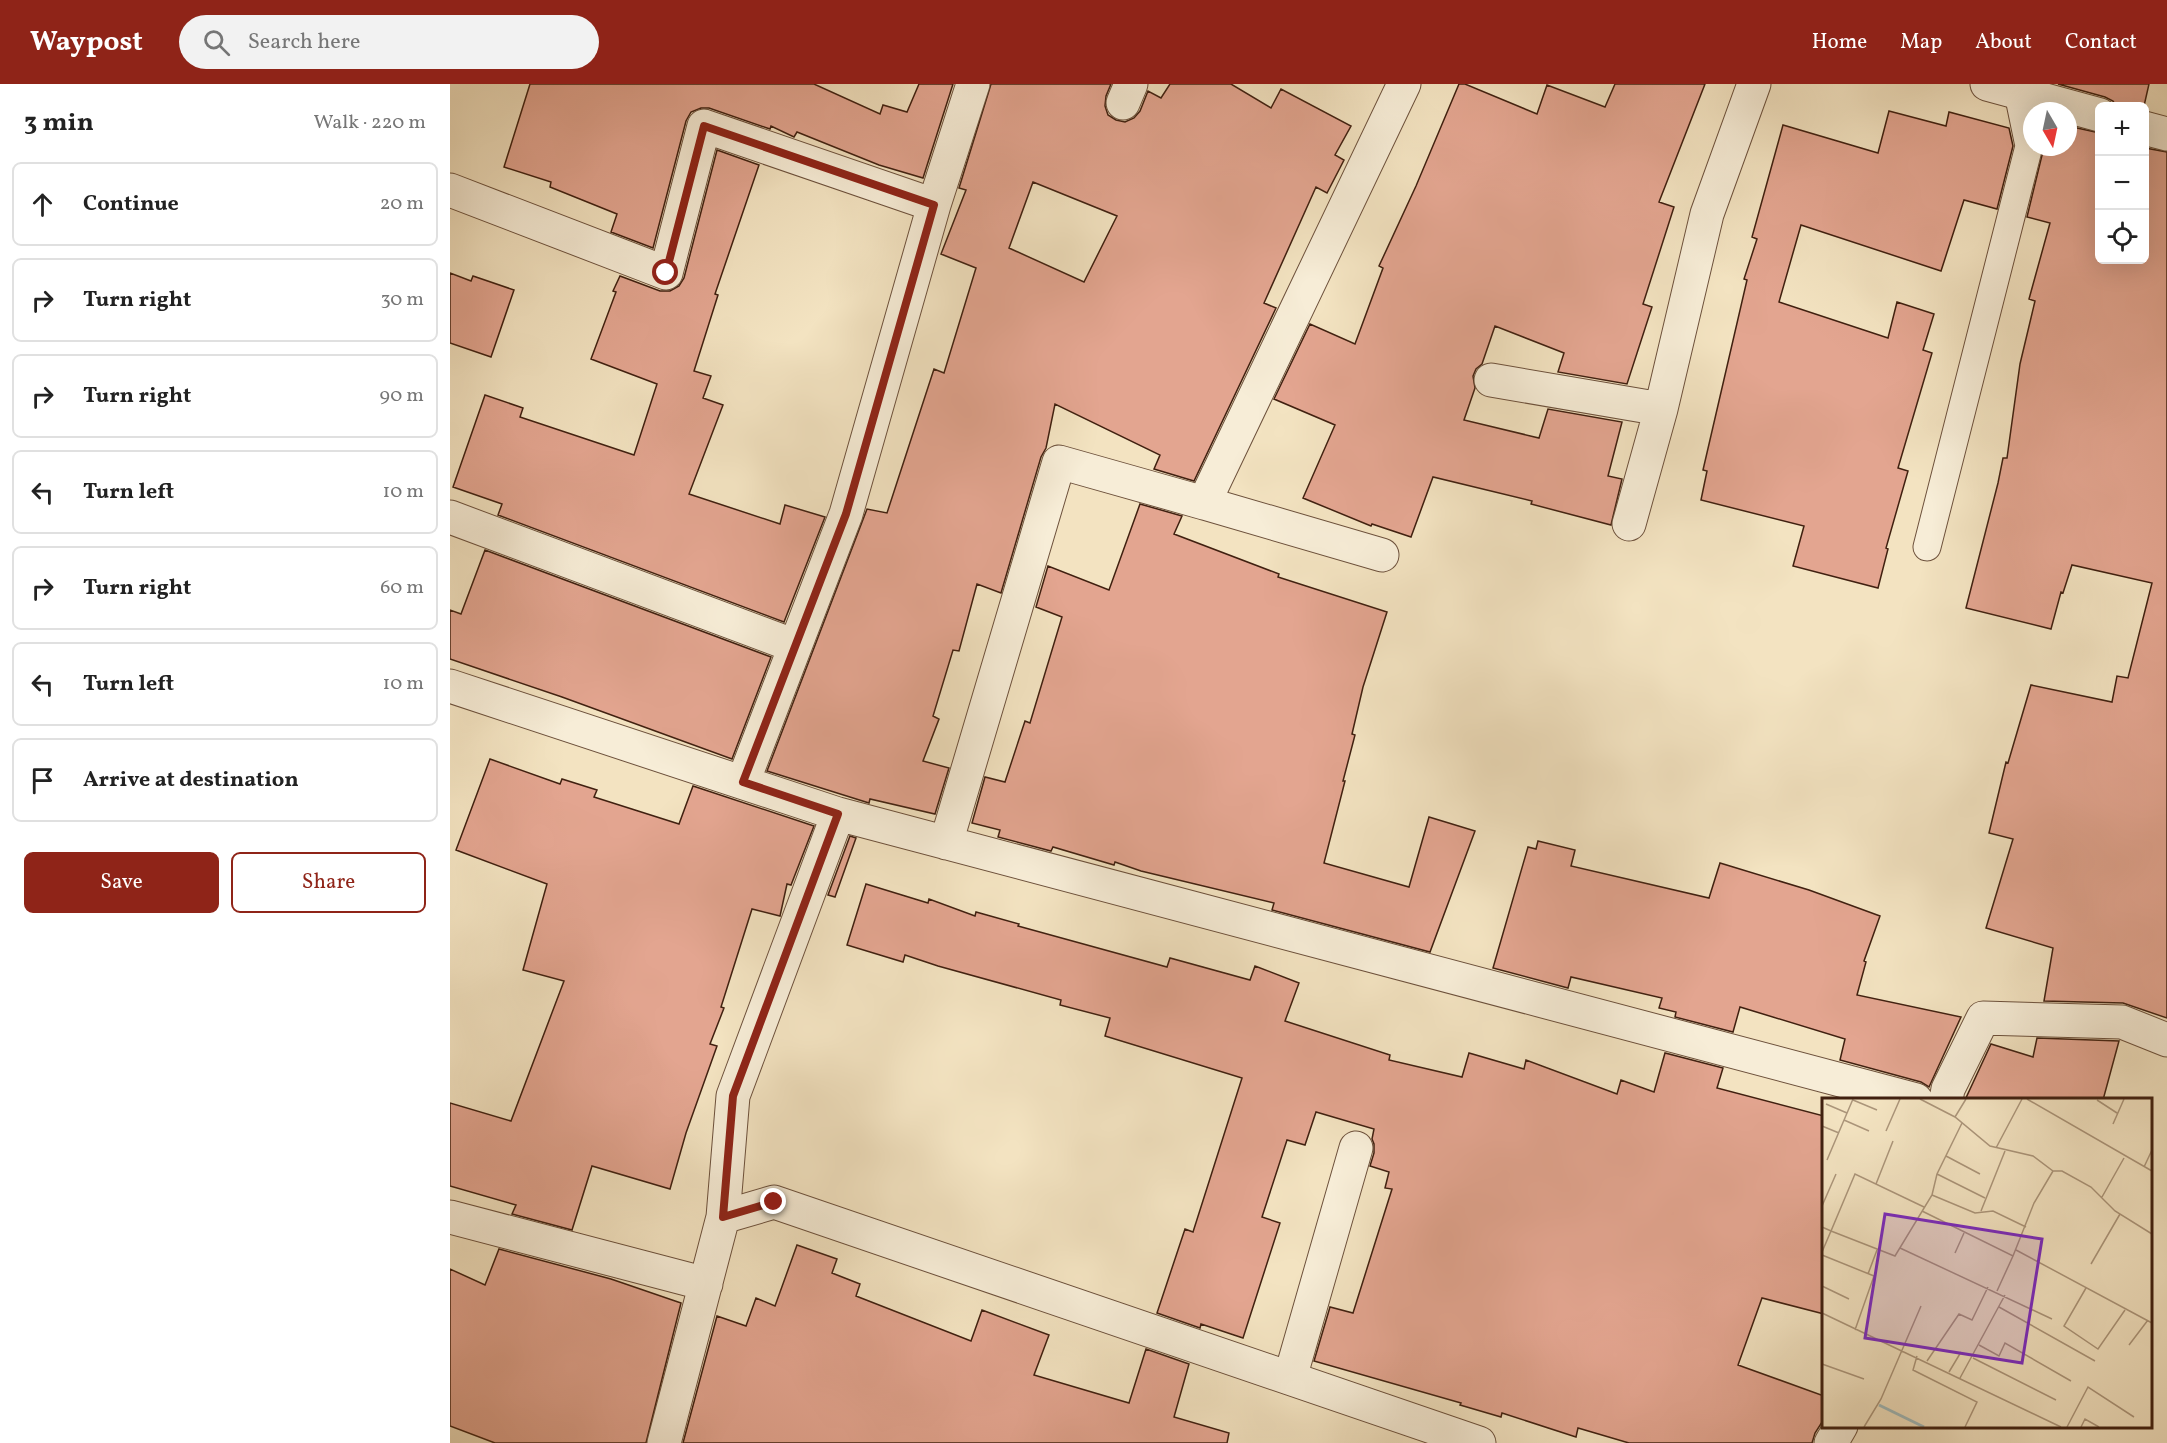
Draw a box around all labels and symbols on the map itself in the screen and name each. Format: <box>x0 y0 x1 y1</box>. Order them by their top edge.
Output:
north arrow <box>2023 102 2077 156</box>
route start <box>652 259 678 285</box>
inset map <box>1822 1098 2152 1428</box>
route end <box>760 1188 786 1214</box>

